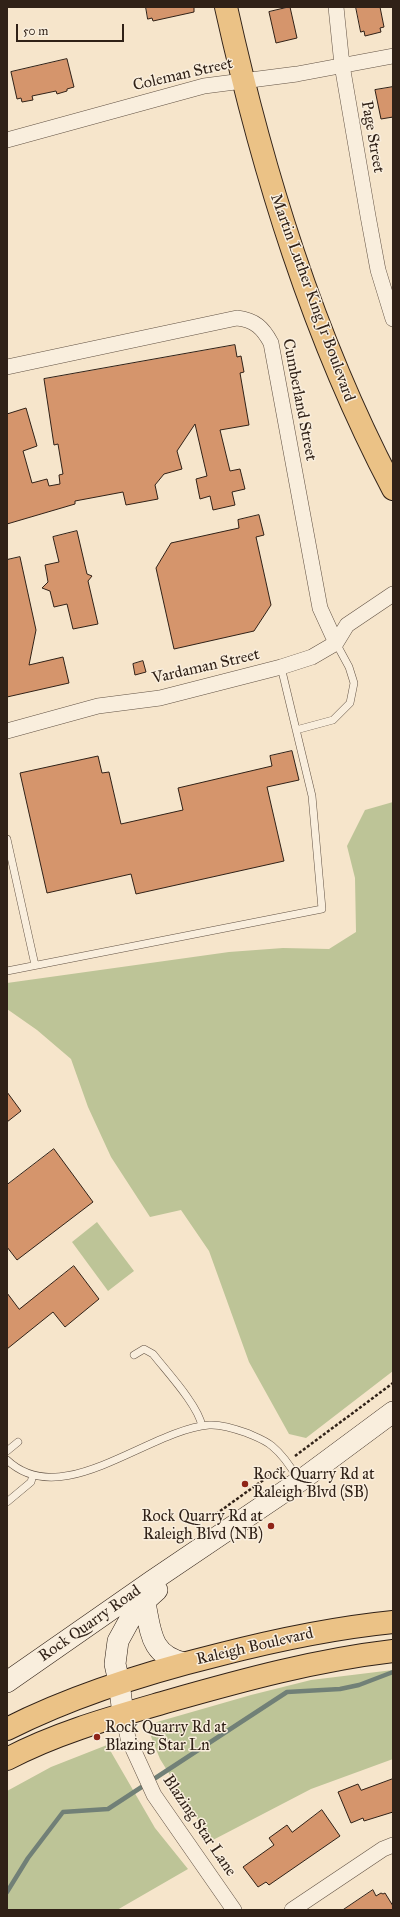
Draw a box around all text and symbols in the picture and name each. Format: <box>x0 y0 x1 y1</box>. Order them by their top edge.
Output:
scale bar <box>18 16 126 42</box>
text: 50 m <box>23 24 48 38</box>
street label: Coleman Street <box>131 54 235 96</box>
street label: Page Street <box>356 99 388 175</box>
street label: Martin Luther King Jr Boulevard <box>265 191 359 405</box>
street label: Cumberland Street <box>278 337 320 463</box>
street label: Vardaman Street <box>151 645 261 689</box>
place label: Rock Quarry Rd at Raleigh Blvd (SB) <box>253 1465 375 1503</box>
marker: Rock Quarry Rd at Raleigh Blvd (SB) <box>240 1479 250 1489</box>
place label: Rock Quarry Rd at Raleigh Blvd (NB) <box>141 1507 263 1545</box>
marker: Rock Quarry Rd at Raleigh Blvd (NB) <box>266 1521 276 1531</box>
street label: Rock Quarry Road <box>35 1582 145 1666</box>
street label: Raleigh Boulevard <box>195 1624 315 1670</box>
place label: Rock Quarry Rd at Blazing Star Ln <box>105 1718 227 1756</box>
marker: Rock Quarry Rd at Blazing Star Ln <box>92 1732 102 1742</box>
street label: Blazing Star Lane <box>158 1772 240 1880</box>

